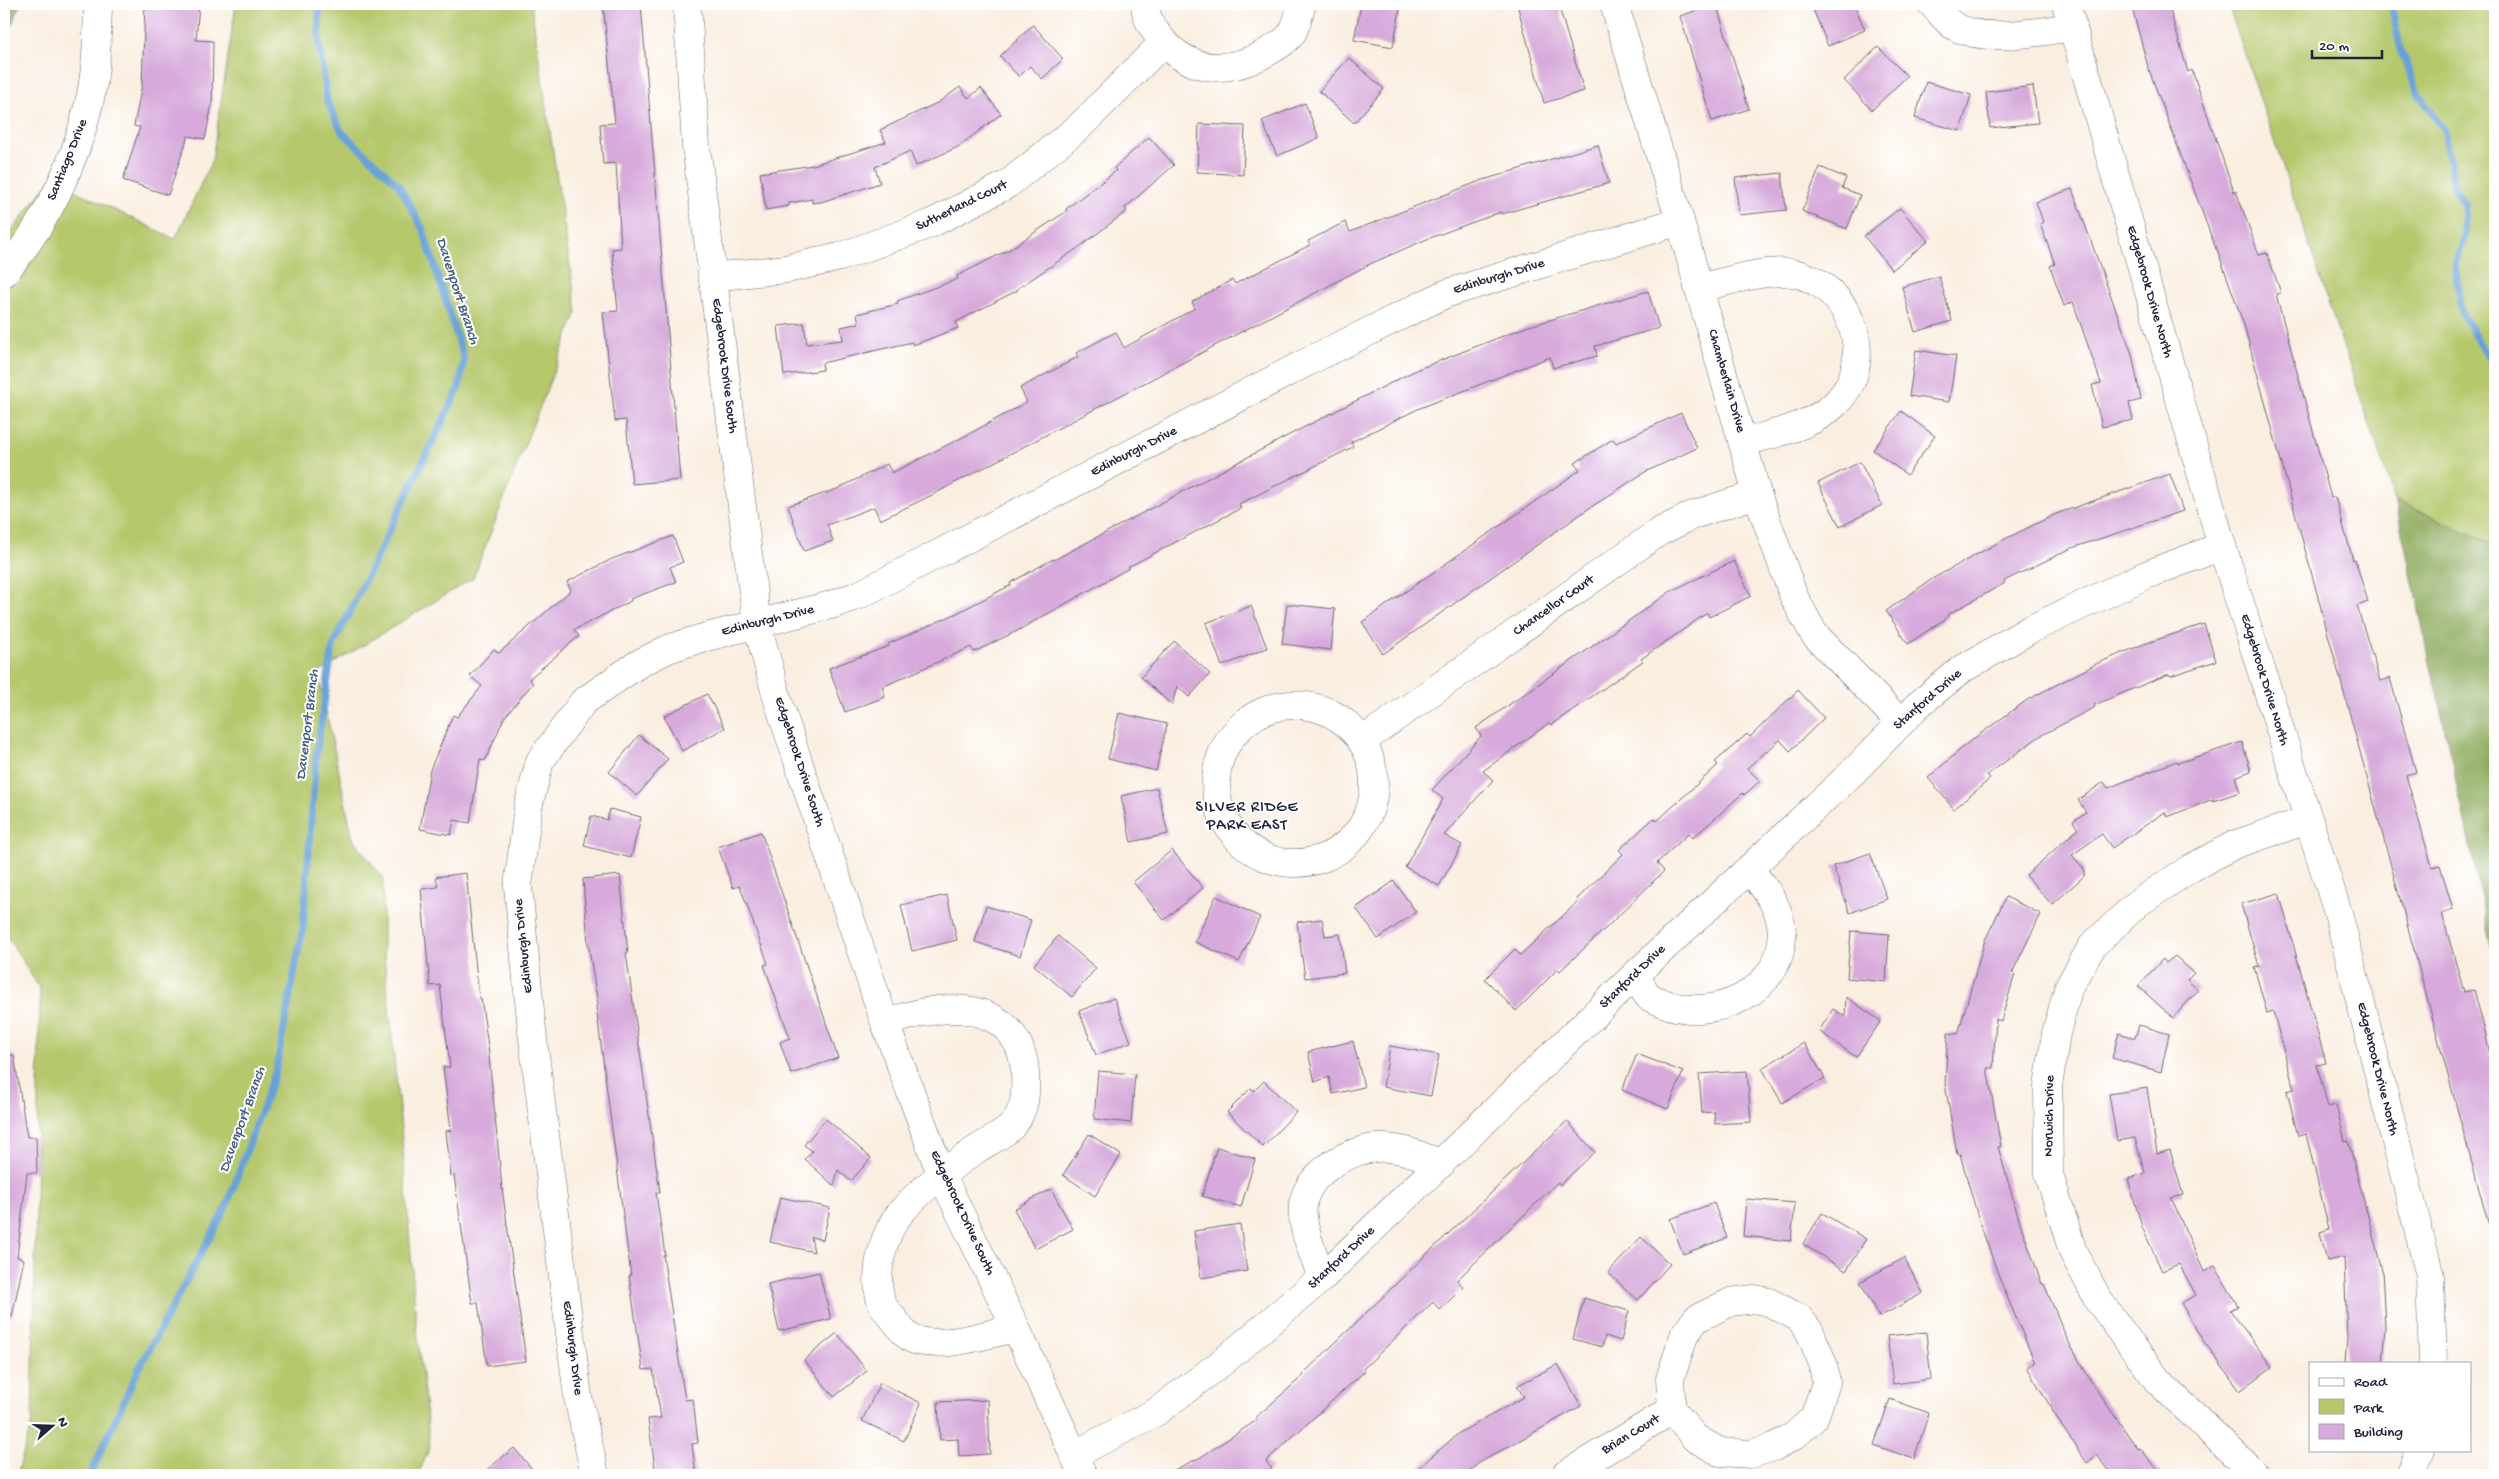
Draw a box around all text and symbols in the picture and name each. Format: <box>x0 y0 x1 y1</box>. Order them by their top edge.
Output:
scale bar <box>2312 28 2382 60</box>
text: 20 m <box>2319 38 2349 56</box>
street label: Santiago Drive <box>44 116 92 203</box>
street label: Sutherland Court <box>914 176 1012 235</box>
street label: Edgebrook Drive North <box>2122 224 2176 361</box>
water label: Davenport Branch <box>431 235 483 348</box>
street label: Edinburgh Drive <box>1451 255 1548 299</box>
street label: Edgebrook Drive South <box>707 297 741 435</box>
street label: Chamberlain Drive <box>1703 327 1749 435</box>
street label: Edinburgh Drive <box>1088 423 1181 481</box>
street label: Chancellor Court <box>1510 571 1599 640</box>
street label: Edinburgh Drive <box>720 601 817 641</box>
street label: Edgebrook Drive North <box>2236 612 2292 748</box>
street label: Stanford Drive <box>1890 665 1966 734</box>
water label: Davenport Branch <box>292 668 324 781</box>
street label: Edgebrook Drive South <box>770 695 828 830</box>
district label: SILVER RIDGE PARK EAST <box>1196 799 1298 836</box>
street label: Edinburgh Drive <box>511 897 537 994</box>
street label: Stanford Drive <box>1596 941 1670 1013</box>
street label: Edgebrook Drive North <box>2352 1000 2402 1138</box>
water label: Davenport Branch <box>216 1064 271 1175</box>
street label: Norwich Drive <box>2041 1074 2059 1157</box>
street label: Edgebrook Drive South <box>926 1148 999 1279</box>
street label: Stanford Drive <box>1305 1222 1380 1293</box>
street label: Edinburgh Drive <box>558 1300 586 1397</box>
legend <box>2309 1362 2472 1452</box>
text: Road <box>2354 1374 2388 1392</box>
text: Park <box>2353 1400 2384 1418</box>
north arrow <box>28 1402 78 1452</box>
street label: Brian Court <box>1598 1410 1664 1460</box>
text: N <box>52 1415 71 1430</box>
text: Building <box>2353 1424 2403 1442</box>

